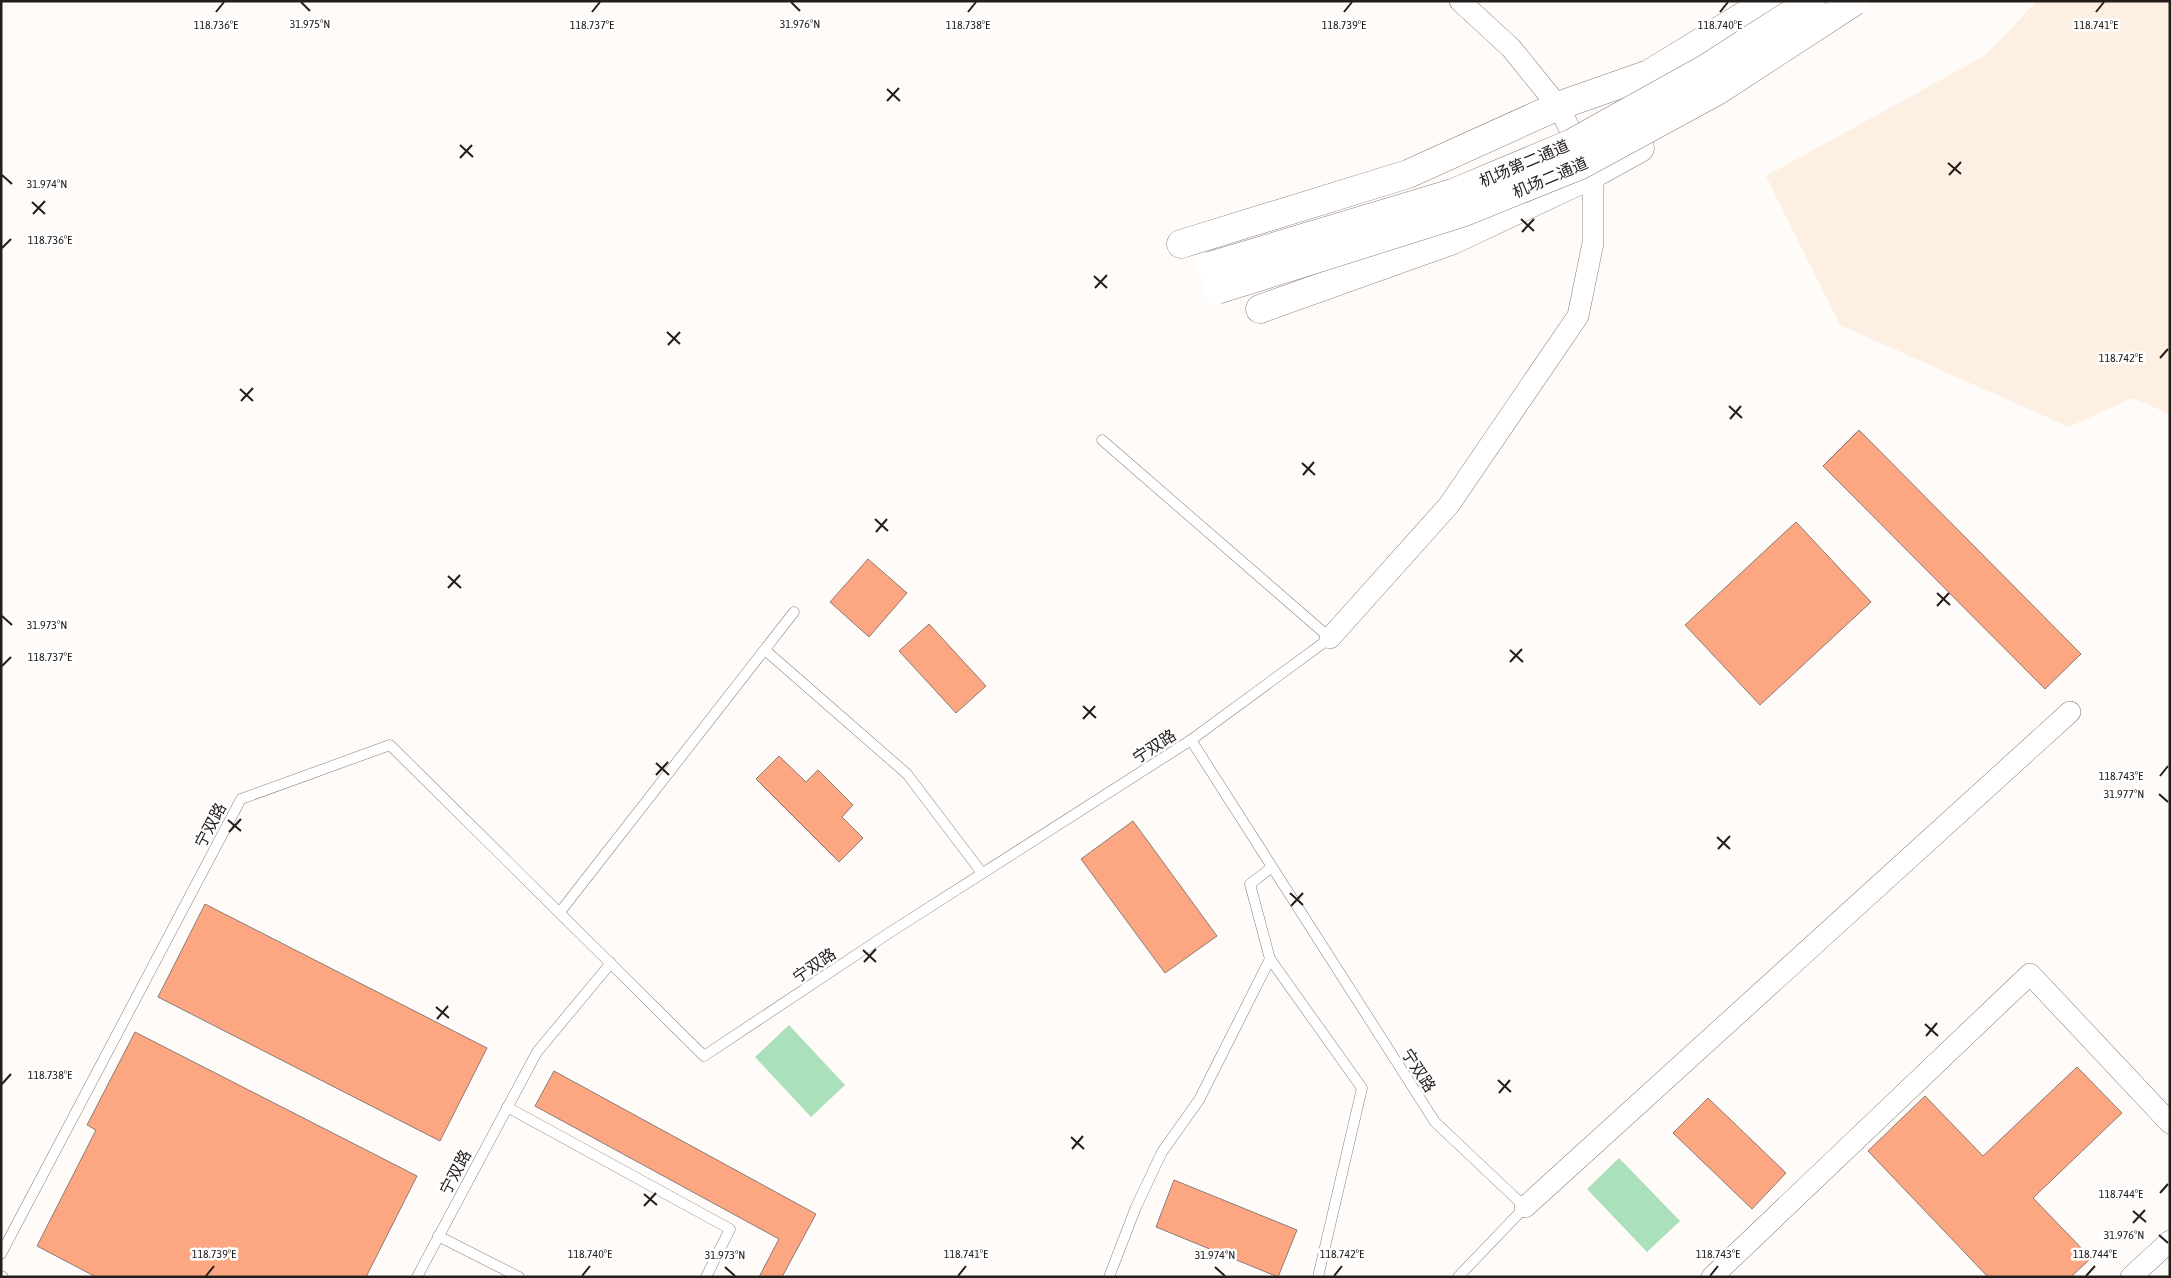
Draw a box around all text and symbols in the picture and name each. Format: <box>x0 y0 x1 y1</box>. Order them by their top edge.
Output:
text: 31.975°N <box>290 17 330 31</box>
text: 31.976°N <box>780 17 820 31</box>
text: 118.736°E <box>194 18 238 32</box>
text: 118.737°E <box>570 18 614 32</box>
text: 118.738°E <box>946 18 990 32</box>
text: 118.739°E <box>1322 18 1366 32</box>
text: 118.740°E <box>1698 18 1742 32</box>
text: 118.741°E <box>2074 18 2118 32</box>
street label: 机场第二通道 <box>1476 136 1572 190</box>
street label: 机场二通道 <box>1510 153 1590 201</box>
text: 31.974°N <box>27 177 67 191</box>
text: 118.736°E <box>28 233 72 247</box>
text: 118.742°E <box>2099 351 2143 365</box>
text: 31.973°N <box>27 618 67 632</box>
text: 118.737°E <box>28 650 72 664</box>
street label: 宁双路 <box>1129 725 1179 767</box>
text: 118.743°E <box>2099 769 2143 783</box>
text: 31.977°N <box>2104 787 2144 801</box>
street label: 宁双路 <box>191 800 229 850</box>
street label: 宁双路 <box>789 944 839 986</box>
street label: 宁双路 <box>1398 1045 1440 1095</box>
text: 118.738°E <box>28 1068 72 1082</box>
street label: 宁双路 <box>436 1147 474 1197</box>
text: 118.744°E <box>2099 1187 2143 1201</box>
text: 31.976°N <box>2104 1228 2144 1242</box>
text: 118.739°E <box>192 1247 236 1261</box>
text: 118.740°E <box>568 1247 612 1261</box>
text: 118.741°E <box>944 1247 988 1261</box>
text: 118.742°E <box>1320 1247 1364 1261</box>
text: 118.743°E <box>1696 1247 1740 1261</box>
text: 118.744°E <box>2073 1247 2117 1261</box>
text: 31.973°N <box>705 1248 745 1262</box>
text: 31.974°N <box>1195 1248 1235 1262</box>

